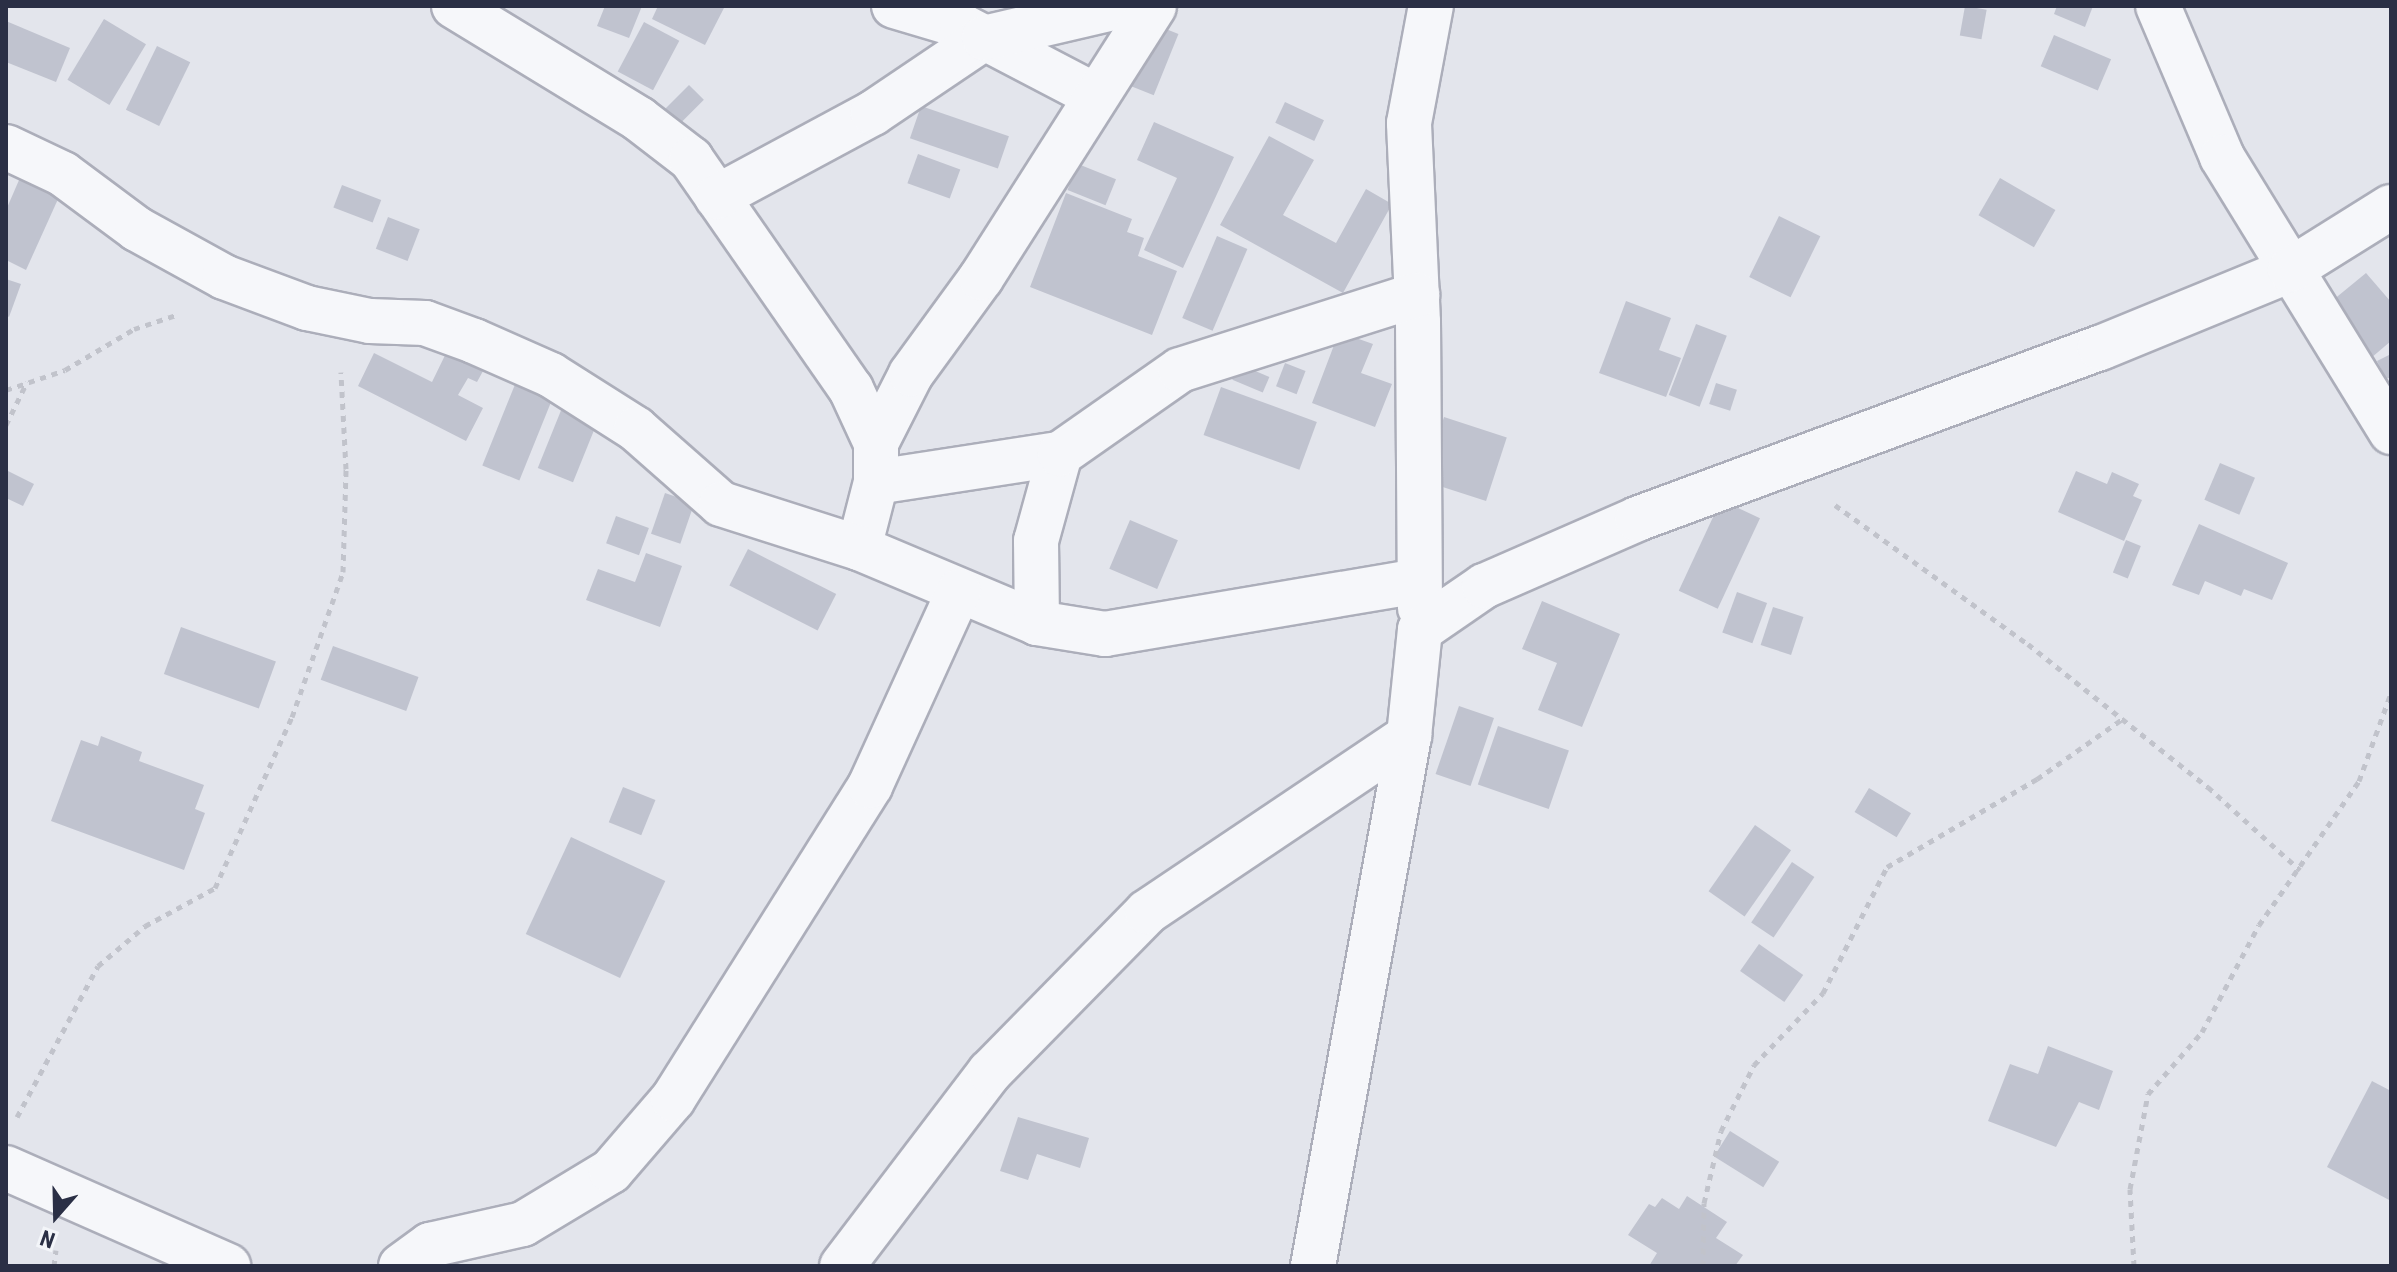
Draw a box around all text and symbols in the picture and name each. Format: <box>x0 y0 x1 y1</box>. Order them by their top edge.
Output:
north arrow <box>16 1176 96 1256</box>
text: N <box>37 1225 58 1253</box>

